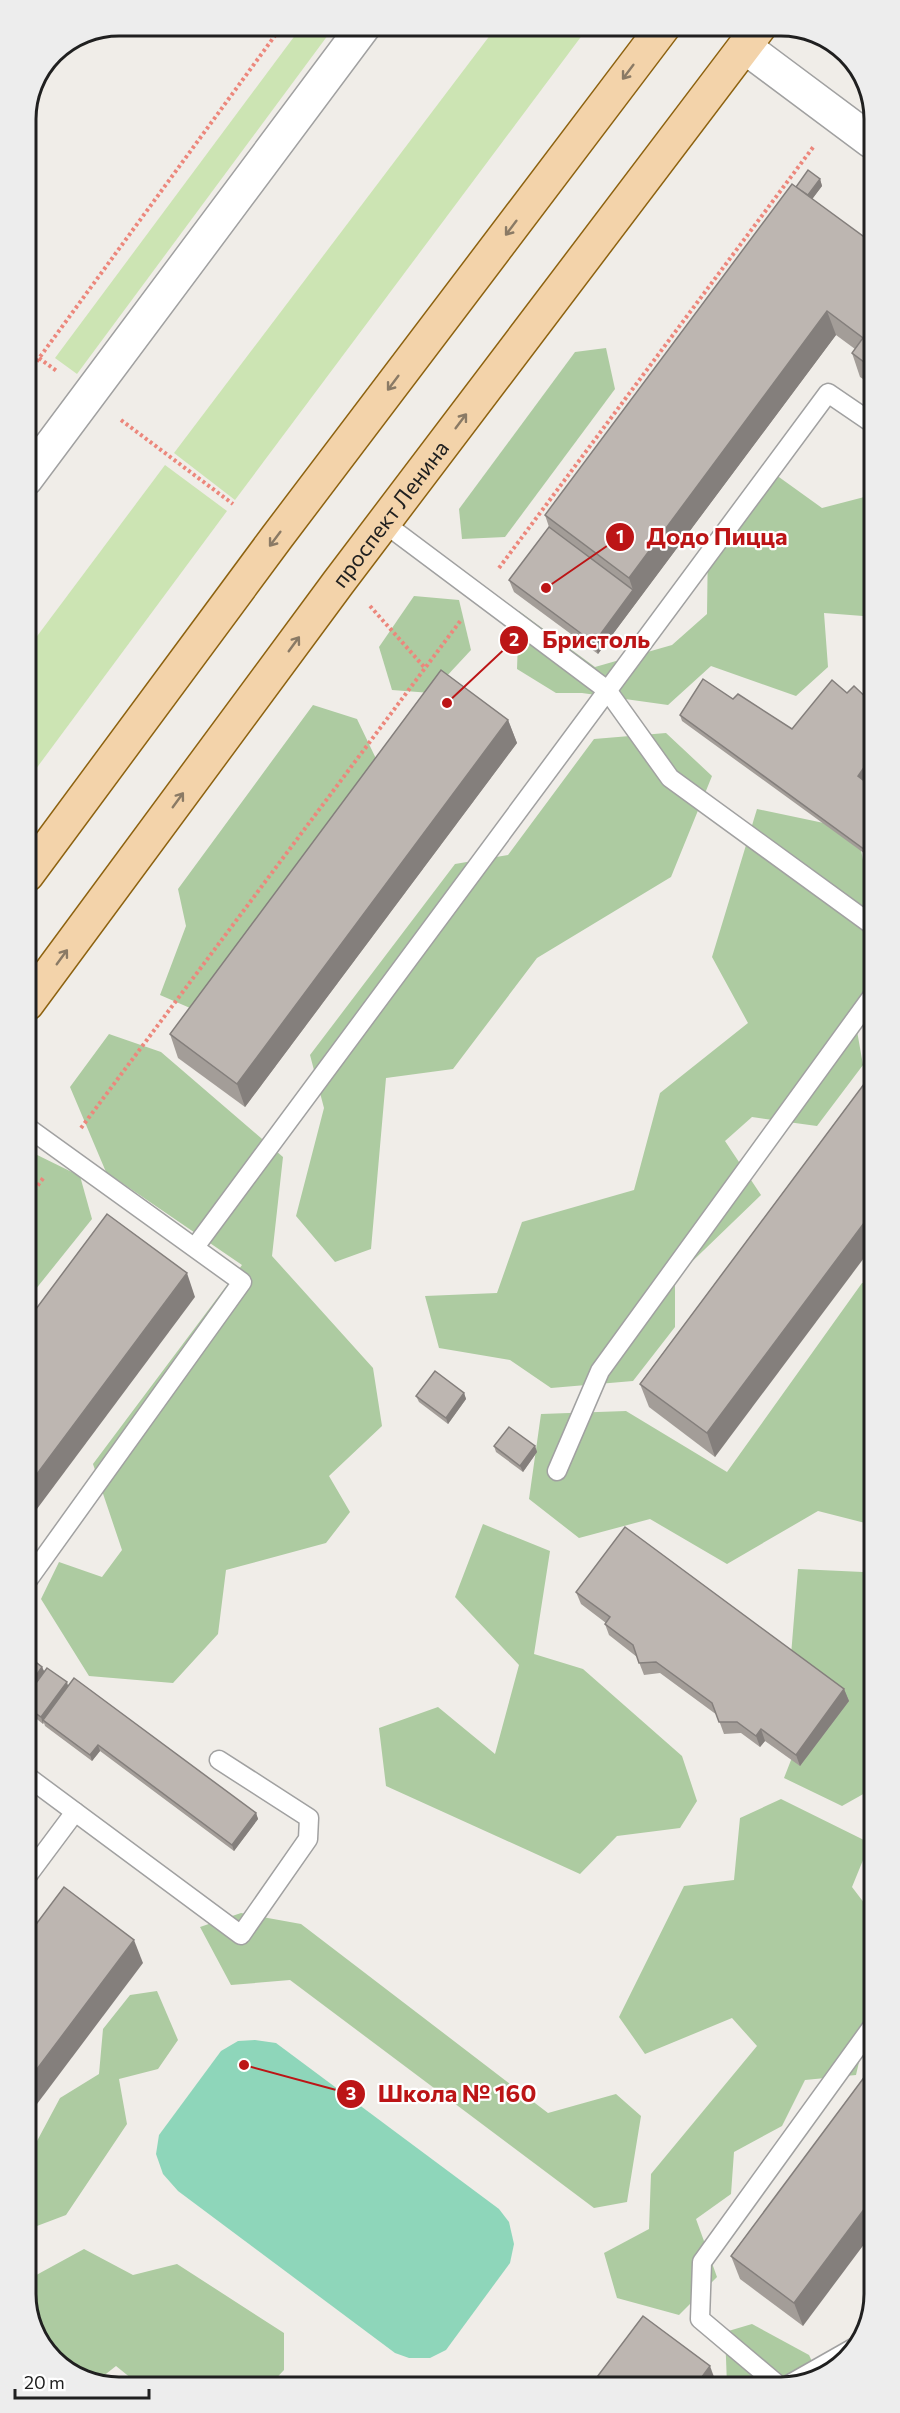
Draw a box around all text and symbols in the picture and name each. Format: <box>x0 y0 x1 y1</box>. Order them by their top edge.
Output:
one-way arrow <box>622 64 635 80</box>
one-way arrow <box>504 219 517 235</box>
one-way arrow <box>387 375 399 391</box>
one-way arrow <box>455 413 468 429</box>
street label: проспект Ленина <box>326 435 454 592</box>
callout: Додо Пицца <box>605 516 800 558</box>
text: Додо Пицца <box>647 521 787 550</box>
text: 1 <box>616 525 624 547</box>
one-way arrow <box>269 530 282 546</box>
callout: Бристоль <box>499 619 662 661</box>
text: Бристоль <box>542 624 650 653</box>
text: 2 <box>509 628 519 650</box>
one-way arrow <box>287 636 300 652</box>
one-way arrow <box>171 793 184 809</box>
one-way arrow <box>55 950 68 966</box>
callout: Школа № 160 <box>336 2073 549 2115</box>
text: Школа № 160 <box>378 2078 536 2107</box>
text: 3 <box>346 2082 356 2104</box>
scale bar <box>15 2362 148 2400</box>
text: 20 m <box>24 2371 65 2393</box>

